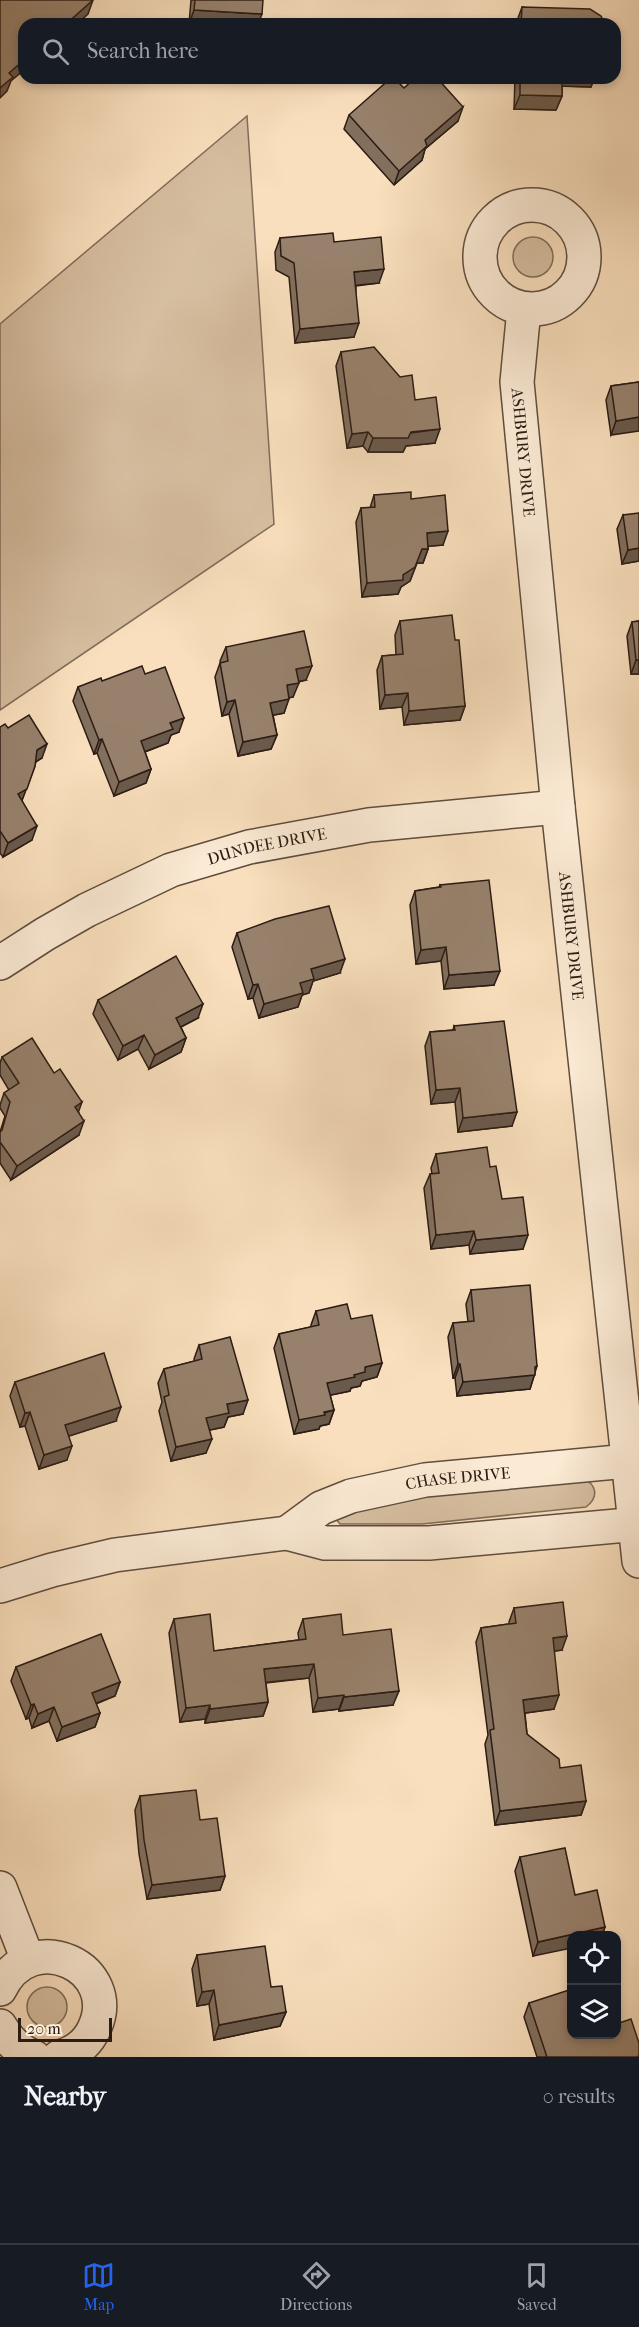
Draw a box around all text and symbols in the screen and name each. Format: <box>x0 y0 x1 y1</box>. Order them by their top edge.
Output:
search box <box>18 18 621 84</box>
icon: search <box>39 35 72 68</box>
text: Search here <box>87 38 199 64</box>
street label: ASHBURY DRIVE <box>508 386 539 518</box>
street label: DUNDEE DRIVE <box>205 824 328 869</box>
street label: ASHBURY DRIVE <box>555 870 588 1001</box>
street label: CHASE DRIVE <box>404 1463 511 1494</box>
map controls <box>567 1931 621 2039</box>
button: locate <box>567 1931 621 1985</box>
button: layers <box>567 1985 621 2039</box>
scale bar <box>18 2015 112 2042</box>
text: 20 m <box>27 2019 61 2038</box>
text: Nearby <box>24 2081 106 2112</box>
text: 0 results <box>543 2085 615 2108</box>
tab: Map <box>82 2259 115 2314</box>
tab: Directions <box>280 2259 352 2314</box>
tab: Saved <box>517 2259 557 2314</box>

